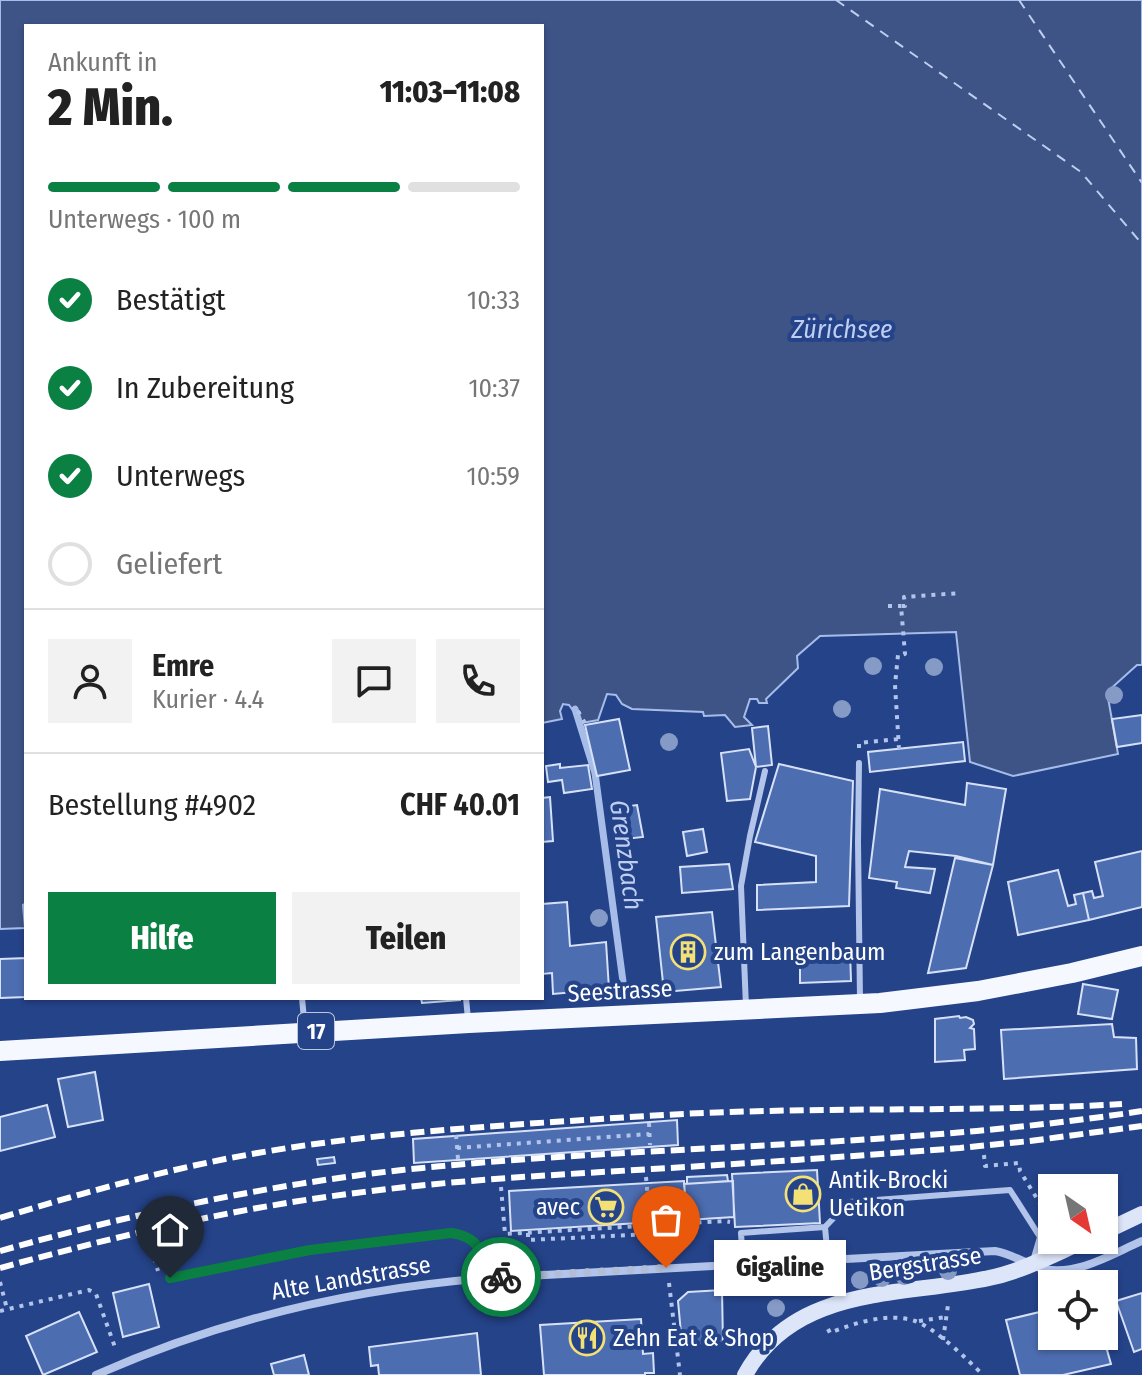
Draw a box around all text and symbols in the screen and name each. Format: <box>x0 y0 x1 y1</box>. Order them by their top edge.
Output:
text: Ankunft in <box>48 47 157 78</box>
text: 11:03–11:08 <box>380 74 520 110</box>
text: 2 Min. <box>48 76 173 139</box>
text: Unterwegs · 100 m <box>48 204 241 235</box>
icon: check <box>48 278 92 322</box>
text: Bestätigt <box>116 282 226 318</box>
text: 10:33 <box>467 285 520 316</box>
water label: Zürichsee <box>791 314 892 345</box>
icon: check <box>48 366 92 410</box>
text: In Zubereitung <box>116 370 294 406</box>
text: 10:37 <box>468 373 520 404</box>
icon: check <box>48 454 92 498</box>
text: Unterwegs <box>116 458 245 494</box>
text: 10:59 <box>467 461 520 492</box>
text: Geliefert <box>116 546 222 582</box>
button: person <box>48 639 132 723</box>
button: chat <box>332 639 416 723</box>
button: phone <box>436 639 520 723</box>
text: Emre <box>152 648 214 684</box>
text: Kurier · 4.4 <box>152 684 264 715</box>
text: Bestellung #4902 <box>48 787 256 823</box>
text: CHF 40.01 <box>400 787 520 823</box>
water label: Grenzbach <box>603 798 649 912</box>
button: Hilfe <box>48 892 276 984</box>
button: Teilen <box>292 892 520 984</box>
building icon: zum Langenbaum <box>669 933 707 971</box>
place label: zum Langenbaum <box>714 938 886 966</box>
street label: Seestrasse <box>567 974 673 1008</box>
road number: 17 <box>298 1013 334 1049</box>
place label: Antik-Brocki Uetikon <box>829 1166 948 1222</box>
north arrow <box>1038 1174 1118 1254</box>
map controls <box>1038 1174 1118 1350</box>
shop icon: Antik-Brocki Uetikon <box>784 1175 822 1213</box>
pin <box>632 1186 700 1268</box>
supermarket icon: avec <box>587 1188 625 1226</box>
place label: avec <box>536 1193 580 1221</box>
pin <box>136 1196 204 1278</box>
icon: bag <box>644 1198 688 1242</box>
icon: home <box>148 1208 192 1252</box>
courier <box>461 1237 541 1317</box>
callout: Gigaline <box>714 1240 846 1296</box>
street label: Bergstrasse <box>867 1241 983 1287</box>
street label: Alte Landstrasse <box>269 1250 433 1306</box>
text: Gigaline <box>736 1252 824 1283</box>
icon: bike <box>479 1255 523 1299</box>
button: locate <box>1038 1270 1118 1350</box>
restaurant icon: Zehn Eat & Shop <box>568 1319 606 1357</box>
place label: Zehn Eat & Shop <box>613 1324 774 1352</box>

